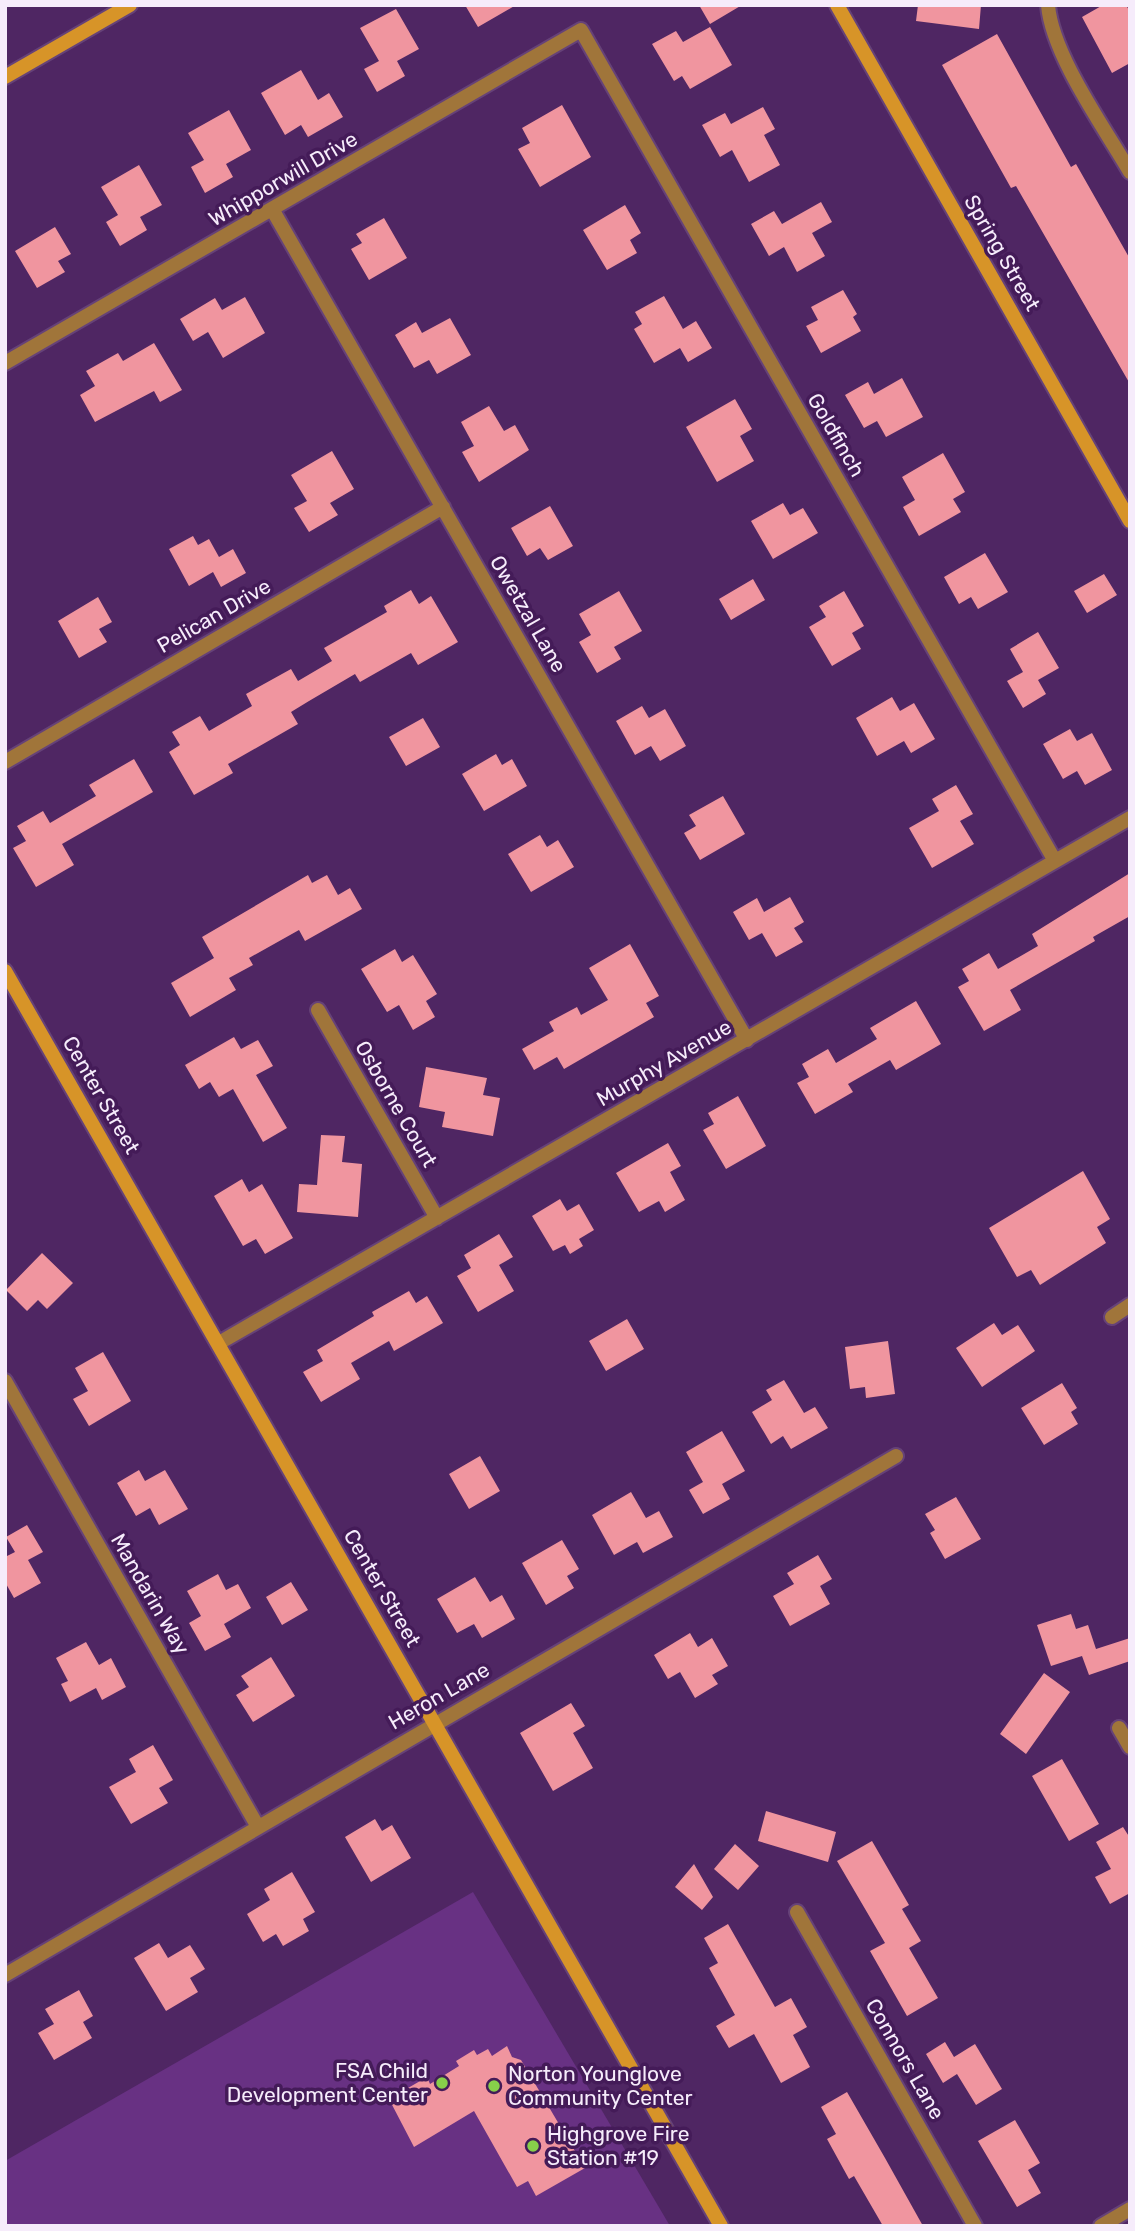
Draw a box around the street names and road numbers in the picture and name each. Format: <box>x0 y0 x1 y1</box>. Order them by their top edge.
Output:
street label: Whipporwill Drive <box>204 126 362 231</box>
street label: Spring Street <box>959 190 1046 315</box>
street label: Goldfinch <box>802 388 870 481</box>
street label: Owetzal Lane <box>485 551 572 677</box>
street label: Pelican Drive <box>153 573 275 658</box>
street label: Murphy Avenue <box>592 1014 736 1111</box>
street label: Center Street <box>58 1031 145 1158</box>
street label: Osborne Court <box>350 1036 443 1171</box>
street label: Center Street <box>339 1524 426 1651</box>
street label: Mandarin Way <box>106 1529 195 1659</box>
street label: Heron Lane <box>384 1657 494 1734</box>
street label: Connors Lane <box>861 1994 950 2124</box>

